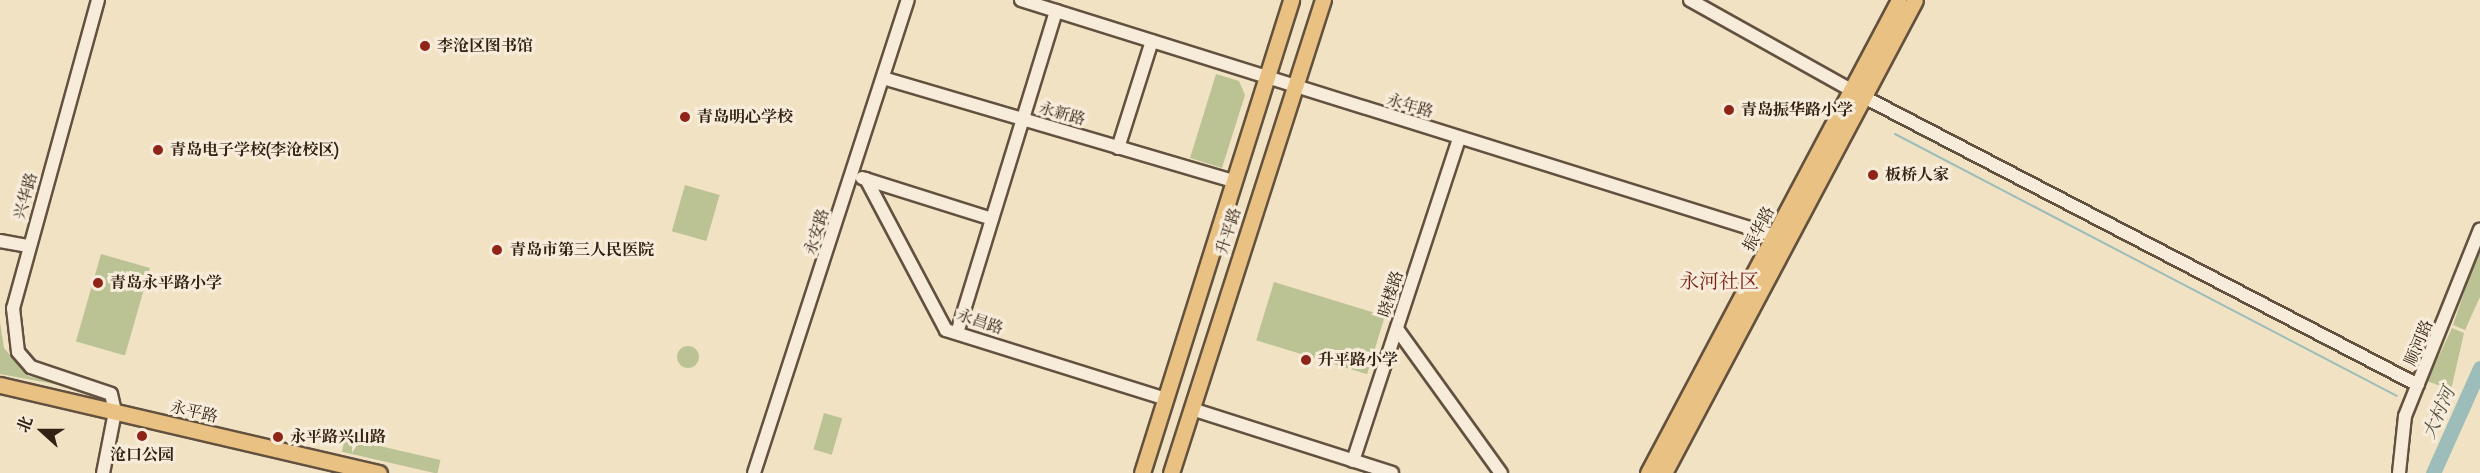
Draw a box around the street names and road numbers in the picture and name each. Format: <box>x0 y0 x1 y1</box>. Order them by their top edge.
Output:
street label: 永年路 <box>1384 90 1436 122</box>
street label: 永新路 <box>1036 98 1088 130</box>
street label: 兴华路 <box>10 170 42 222</box>
street label: 振华路 <box>1739 203 1779 255</box>
street label: 升平路 <box>1212 205 1246 257</box>
street label: 永安路 <box>800 206 834 258</box>
street label: 晓楼路 <box>1374 268 1408 320</box>
street label: 永昌路 <box>954 305 1006 339</box>
street label: 顺河路 <box>2401 317 2437 369</box>
street label: 永平路 <box>168 397 220 427</box>

